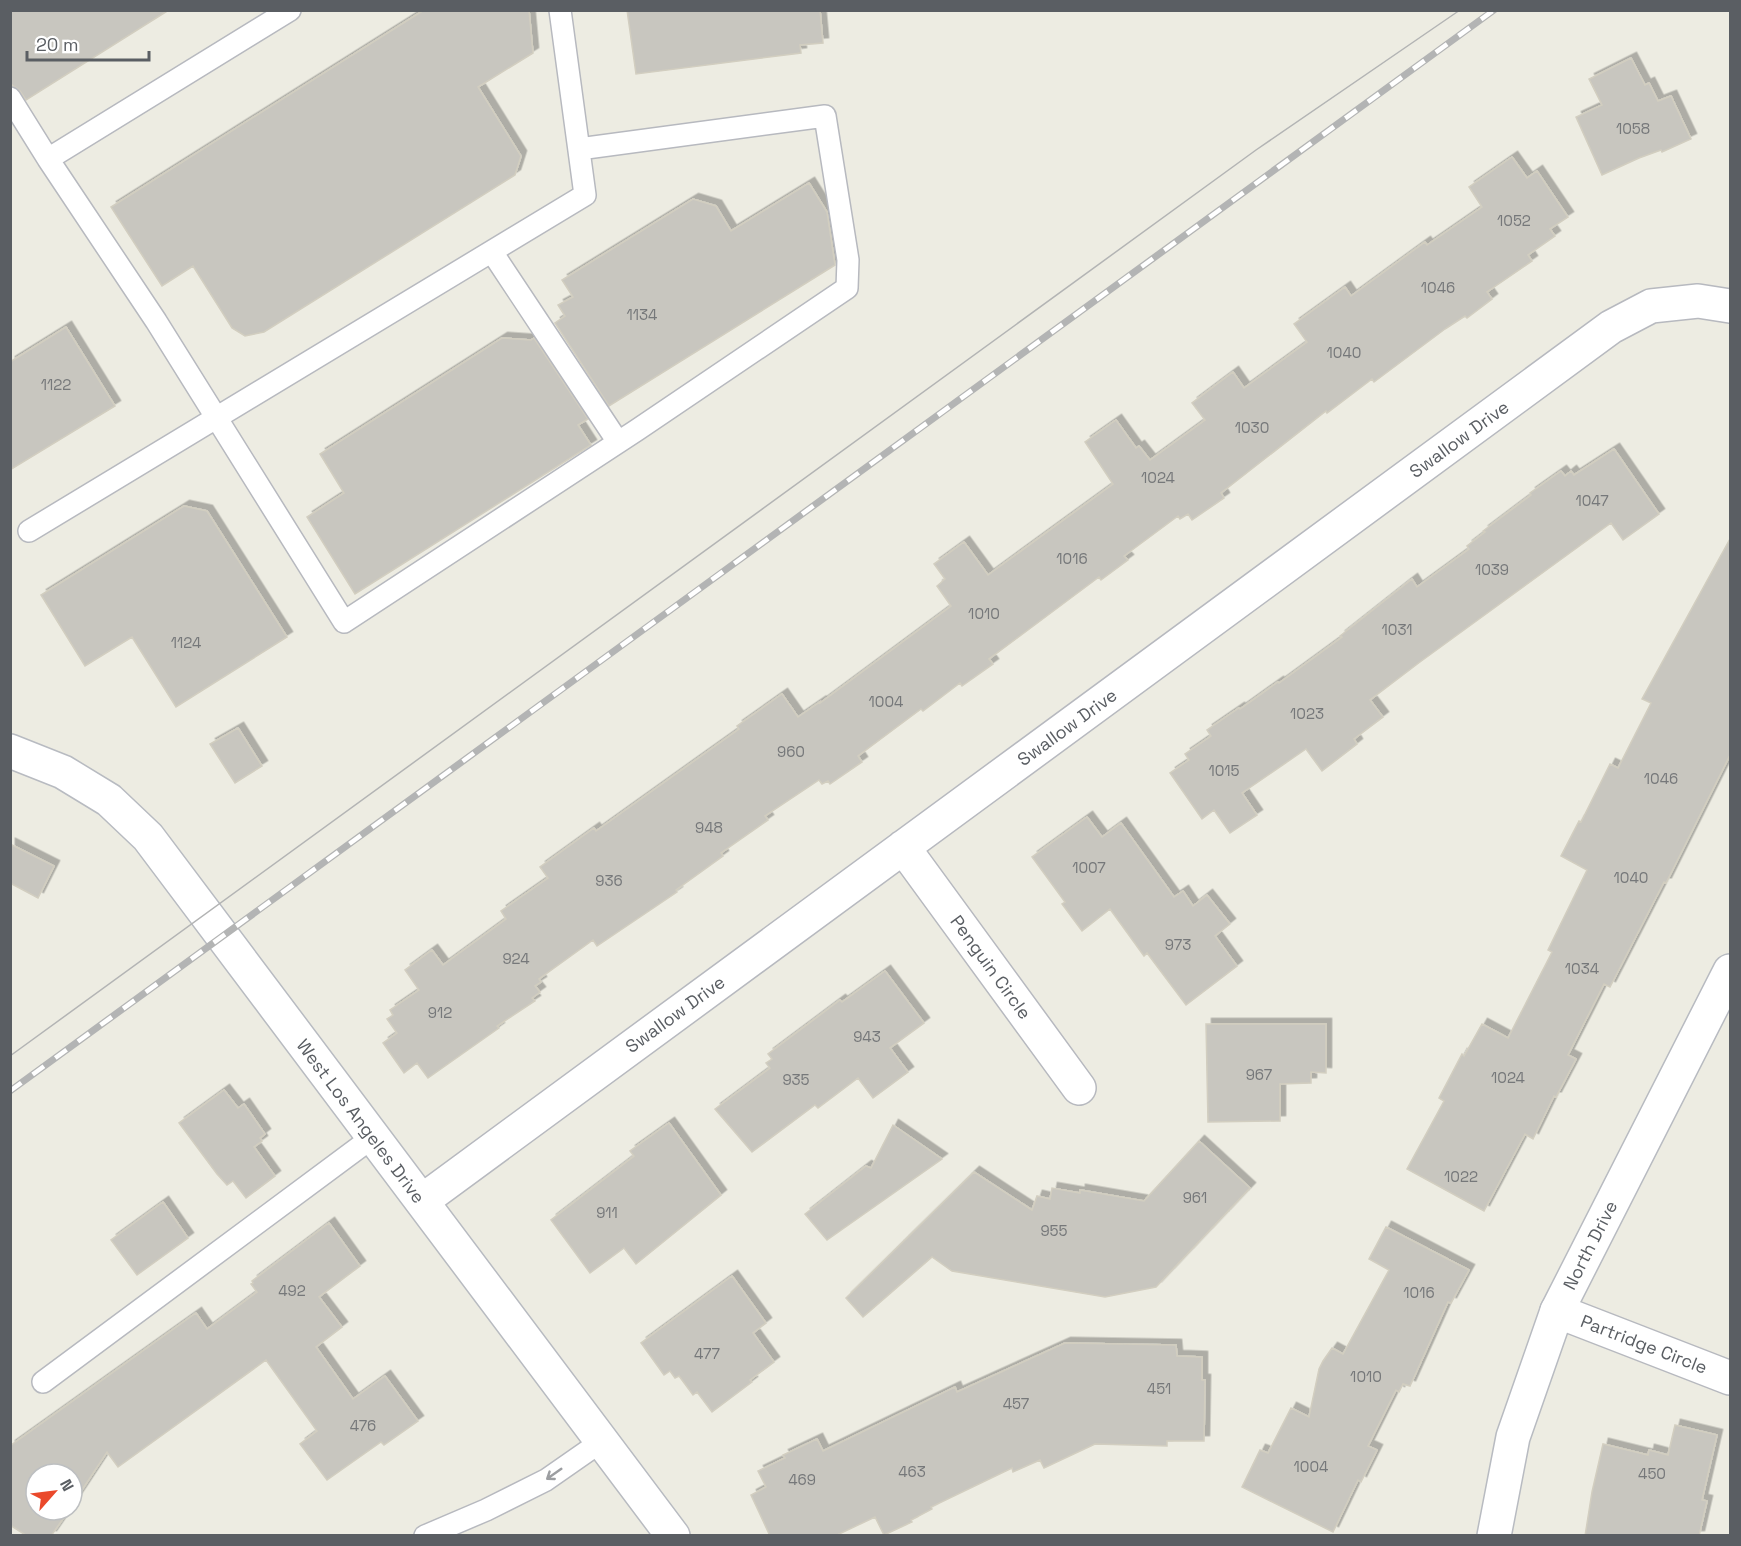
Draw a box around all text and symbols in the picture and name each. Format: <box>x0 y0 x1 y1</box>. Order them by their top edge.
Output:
scale bar <box>27 24 148 62</box>
text: 20 m <box>36 33 79 56</box>
house number: 1058 <box>1616 119 1650 138</box>
house number: 1052 <box>1497 211 1531 230</box>
house number: 1046 <box>1421 278 1455 297</box>
house number: 1134 <box>627 305 657 324</box>
house number: 1040 <box>1327 343 1361 362</box>
house number: 1122 <box>41 375 71 394</box>
street label: Swallow Drive <box>1405 395 1513 483</box>
house number: 1030 <box>1235 418 1269 437</box>
house number: 1024 <box>1141 468 1175 487</box>
house number: 1047 <box>1575 491 1609 510</box>
house number: 1016 <box>1056 549 1088 568</box>
house number: 1039 <box>1475 560 1509 579</box>
house number: 1010 <box>968 604 1000 623</box>
house number: 1031 <box>1382 620 1413 639</box>
house number: 1124 <box>171 633 201 652</box>
street label: Swallow Drive <box>1013 683 1121 771</box>
house number: 1004 <box>869 692 903 711</box>
house number: 1023 <box>1290 704 1324 723</box>
house number: 960 <box>777 742 805 761</box>
house number: 1015 <box>1208 761 1240 780</box>
house number: 1046 <box>1644 769 1678 788</box>
house number: 948 <box>695 818 723 837</box>
house number: 1007 <box>1072 858 1106 877</box>
house number: 1040 <box>1614 868 1648 887</box>
house number: 936 <box>595 871 623 890</box>
street label: Penguin Circle <box>946 910 1036 1024</box>
house number: 973 <box>1165 935 1191 954</box>
house number: 924 <box>502 949 530 968</box>
house number: 1034 <box>1565 959 1599 978</box>
street label: Swallow Drive <box>621 970 729 1058</box>
house number: 912 <box>428 1003 452 1022</box>
house number: 943 <box>853 1027 881 1046</box>
street label: West Los Angeles Drive <box>292 1034 430 1208</box>
house number: 967 <box>1246 1065 1272 1084</box>
house number: 1024 <box>1491 1068 1525 1087</box>
house number: 935 <box>782 1070 810 1089</box>
house number: 1022 <box>1444 1167 1478 1186</box>
house number: 961 <box>1183 1188 1207 1207</box>
street label: North Drive <box>1558 1197 1622 1293</box>
house number: 911 <box>596 1203 618 1222</box>
house number: 955 <box>1040 1221 1068 1240</box>
house number: 492 <box>278 1281 306 1300</box>
house number: 1016 <box>1403 1283 1435 1302</box>
street label: Partridge Circle <box>1577 1309 1711 1379</box>
house number: 477 <box>694 1344 720 1363</box>
house number: 1010 <box>1350 1367 1382 1386</box>
house number: 451 <box>1147 1379 1171 1398</box>
house number: 457 <box>1003 1394 1029 1413</box>
house number: 476 <box>350 1416 376 1435</box>
house number: 1004 <box>1294 1457 1328 1476</box>
north arrow <box>24 1462 84 1522</box>
house number: 463 <box>898 1462 926 1481</box>
house number: 450 <box>1638 1464 1666 1483</box>
one-way arrow <box>547 1468 563 1480</box>
house number: 469 <box>788 1470 816 1489</box>
text: N <box>55 1476 79 1495</box>

